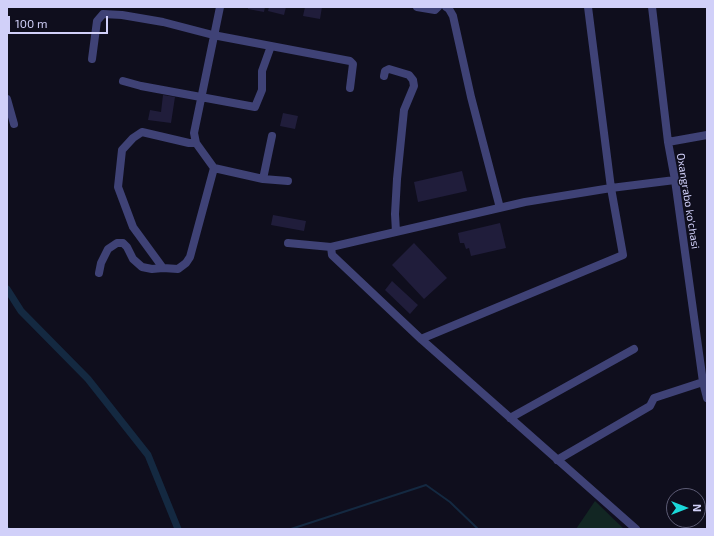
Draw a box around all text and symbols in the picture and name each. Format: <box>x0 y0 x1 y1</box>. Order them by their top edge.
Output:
scale bar <box>10 8 110 34</box>
text: 100 m <box>15 16 47 30</box>
street label: Oxangrabo ko'chasi <box>674 152 702 250</box>
north arrow <box>666 488 706 528</box>
text: N <box>691 504 704 512</box>

